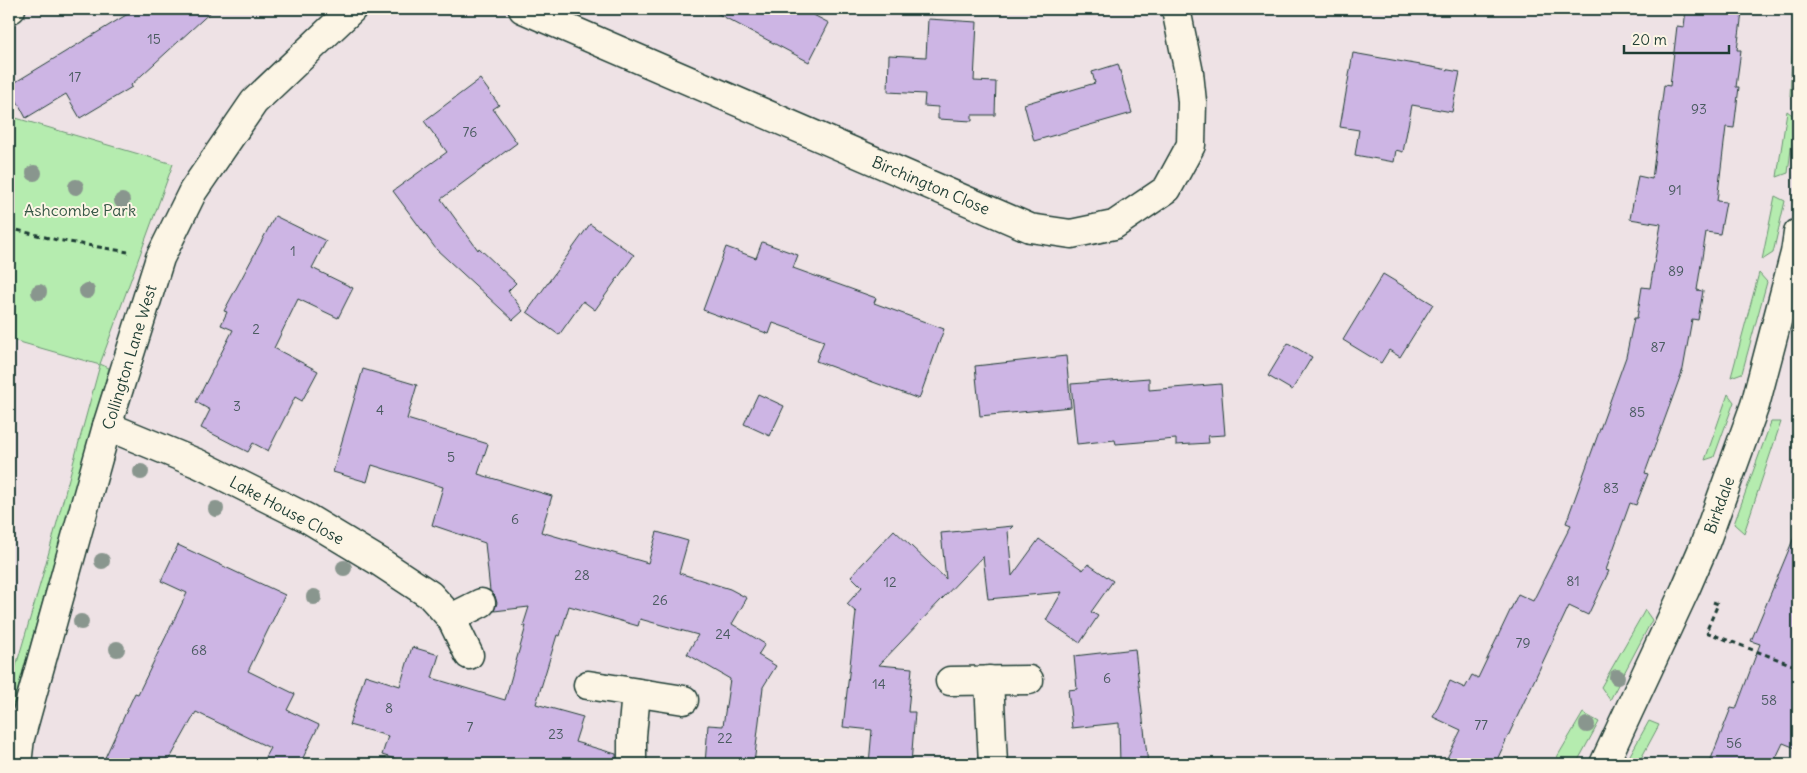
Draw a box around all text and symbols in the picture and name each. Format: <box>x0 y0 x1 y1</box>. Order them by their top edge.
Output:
scale bar <box>1624 22 1730 54</box>
house number: 15 <box>147 30 161 48</box>
text: 20 m <box>1632 30 1667 49</box>
house number: 17 <box>69 68 81 86</box>
house number: 93 <box>1691 100 1707 118</box>
house number: 76 <box>463 123 477 141</box>
street label: Birchington Close <box>869 151 993 219</box>
house number: 91 <box>1668 181 1682 199</box>
park label: Ashcombe Park <box>24 200 136 220</box>
house number: 1 <box>290 242 296 260</box>
house number: 89 <box>1668 262 1684 280</box>
street label: Collington Lane West <box>97 282 161 432</box>
house number: 2 <box>252 320 260 338</box>
house number: 87 <box>1651 338 1666 356</box>
house number: 3 <box>233 397 241 415</box>
house number: 4 <box>376 401 384 419</box>
house number: 85 <box>1629 403 1645 421</box>
house number: 5 <box>447 448 455 466</box>
street label: Lake House Close <box>226 471 348 549</box>
street label: Birkdale <box>1699 474 1739 536</box>
house number: 83 <box>1603 479 1619 497</box>
house number: 6 <box>511 510 519 528</box>
house number: 28 <box>574 566 590 584</box>
house number: 81 <box>1566 572 1580 590</box>
house number: 12 <box>883 573 897 591</box>
house number: 26 <box>652 591 668 609</box>
house number: 24 <box>715 625 731 643</box>
house number: 79 <box>1516 634 1530 652</box>
house number: 68 <box>191 641 207 659</box>
house number: 6 <box>1103 669 1111 687</box>
house number: 14 <box>872 675 886 693</box>
house number: 58 <box>1761 691 1777 709</box>
house number: 8 <box>385 699 393 717</box>
house number: 77 <box>1474 716 1488 734</box>
house number: 7 <box>467 718 474 736</box>
house number: 23 <box>548 725 564 743</box>
house number: 22 <box>717 729 733 747</box>
house number: 56 <box>1726 734 1742 752</box>

